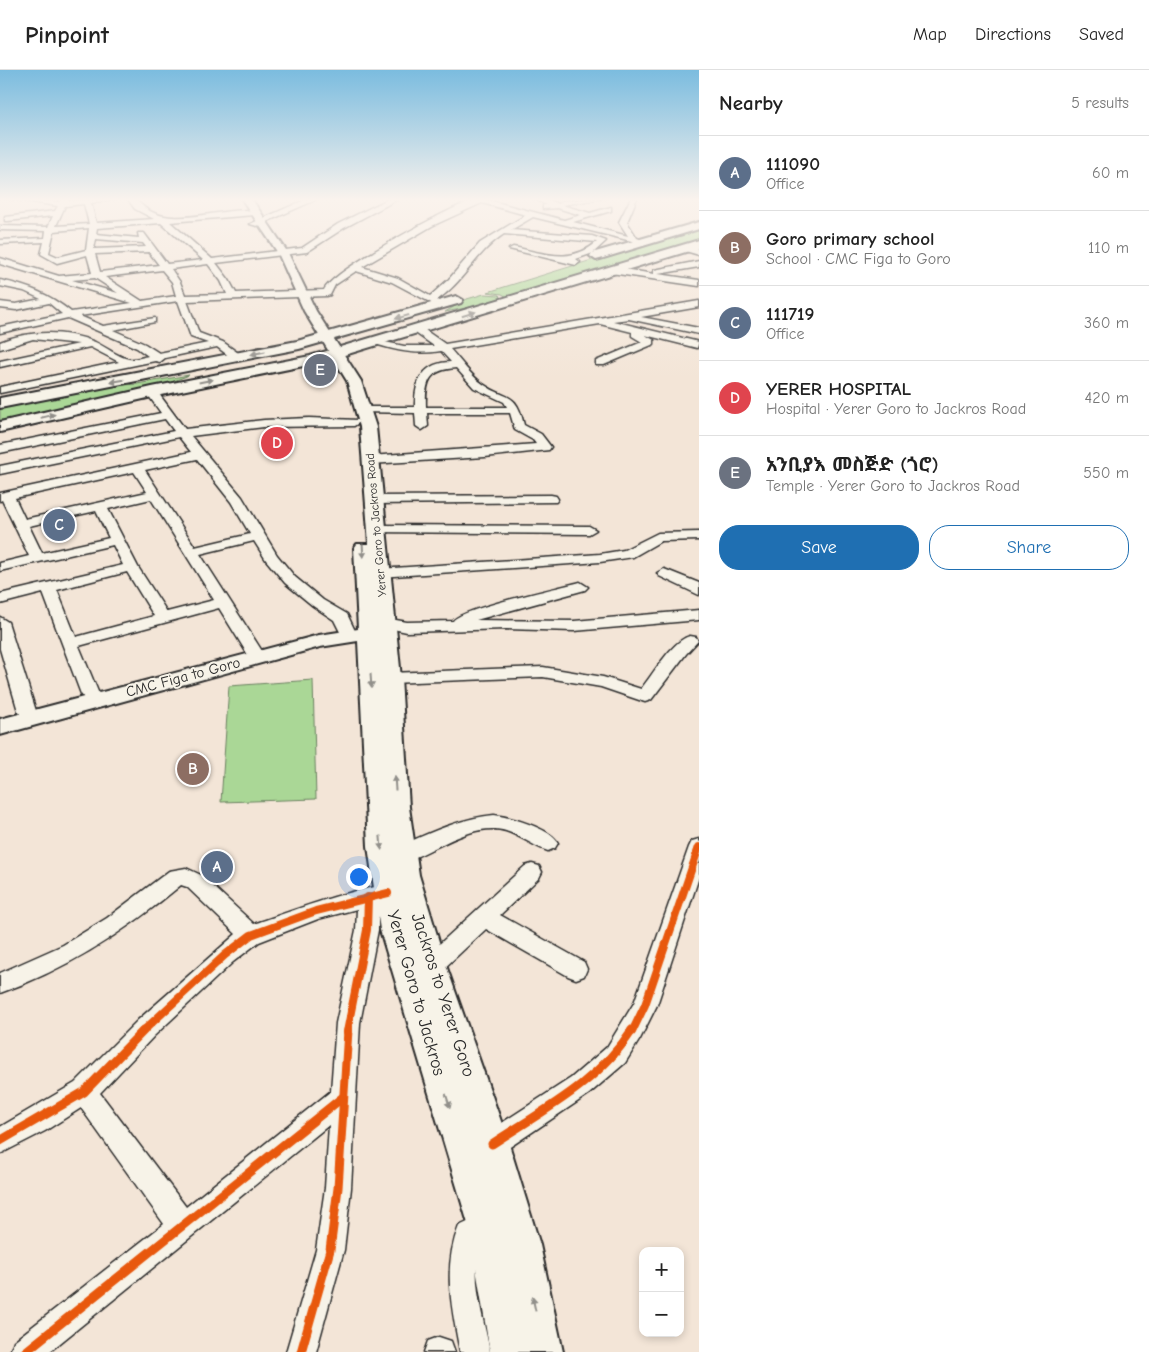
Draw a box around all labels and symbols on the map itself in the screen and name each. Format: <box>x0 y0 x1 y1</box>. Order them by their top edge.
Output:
one-way arrow <box>461 310 476 318</box>
one-way arrow <box>394 313 409 321</box>
one-way arrow <box>250 349 265 357</box>
pin: E <box>304 351 336 389</box>
one-way arrow <box>109 377 125 385</box>
one-way arrow <box>199 377 215 385</box>
one-way arrow <box>40 412 55 420</box>
pin: D <box>261 424 293 462</box>
street label: Yerer Goro to Jackros Road <box>363 453 389 597</box>
pin: C <box>43 506 75 544</box>
one-way arrow <box>359 543 367 559</box>
street label: CMC Figa to Goro <box>124 653 242 701</box>
one-way arrow <box>367 673 375 689</box>
pin: B <box>177 750 209 788</box>
one-way arrow <box>391 774 399 790</box>
one-way arrow <box>377 835 385 851</box>
pin: A <box>201 848 233 886</box>
your location <box>346 864 372 890</box>
street label: Yerer Goro to Jackros <box>382 908 450 1078</box>
street label: Jackros to Yerer Goro <box>407 910 479 1080</box>
one-way arrow <box>445 1094 453 1109</box>
one-way arrow <box>530 1296 538 1312</box>

